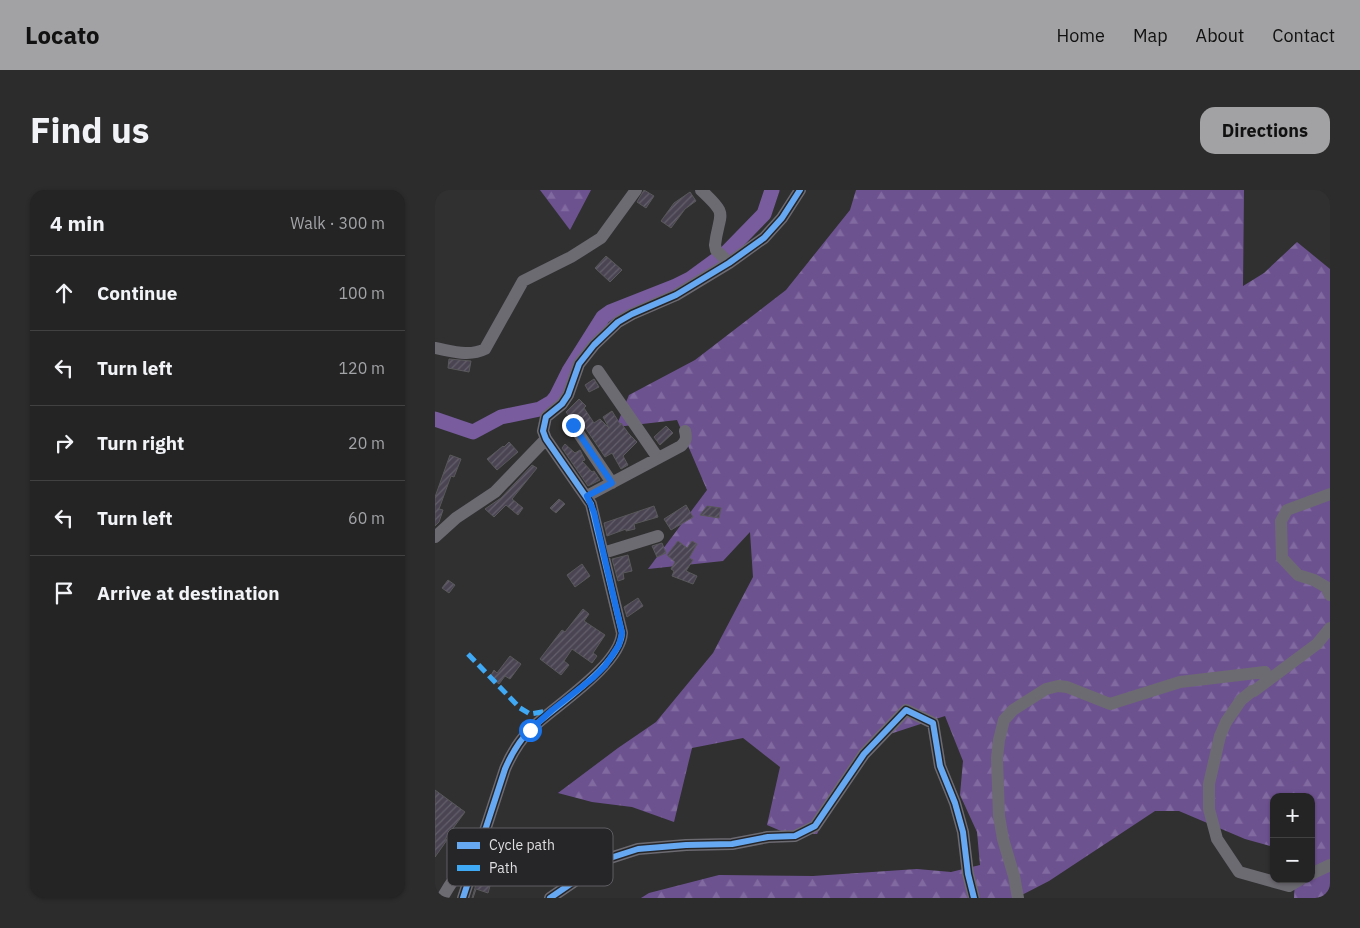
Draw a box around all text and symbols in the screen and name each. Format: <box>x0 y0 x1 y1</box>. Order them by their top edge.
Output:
text: Locato <box>25 19 100 51</box>
text: Home <box>1057 24 1105 47</box>
text: Map <box>1133 24 1168 47</box>
text: About <box>1196 24 1244 47</box>
text: Contact <box>1272 24 1335 47</box>
text: Find us <box>30 107 149 153</box>
button: Directions <box>1200 107 1330 154</box>
text: 4 min <box>50 209 105 237</box>
text: Walk · 300 m <box>290 213 385 233</box>
icon: ahead <box>50 279 78 307</box>
text: Continue <box>97 281 177 305</box>
text: 100 m <box>338 283 385 303</box>
icon: left <box>50 354 78 382</box>
text: Turn left <box>97 356 173 380</box>
text: 120 m <box>338 358 385 378</box>
route end <box>562 414 585 437</box>
icon: right <box>50 429 78 457</box>
text: Turn right <box>97 431 184 455</box>
text: 20 m <box>348 433 385 453</box>
icon: left <box>50 504 78 532</box>
text: Turn left <box>97 506 173 530</box>
text: 60 m <box>348 508 385 528</box>
icon: arrive <box>50 579 78 607</box>
text: Arrive at destination <box>97 581 280 605</box>
route start <box>519 719 542 742</box>
map controls <box>1270 793 1315 883</box>
button: + <box>1270 793 1315 838</box>
legend <box>447 828 613 886</box>
text: Cycle path <box>489 836 555 854</box>
button: − <box>1270 838 1315 883</box>
text: Path <box>489 859 518 877</box>

